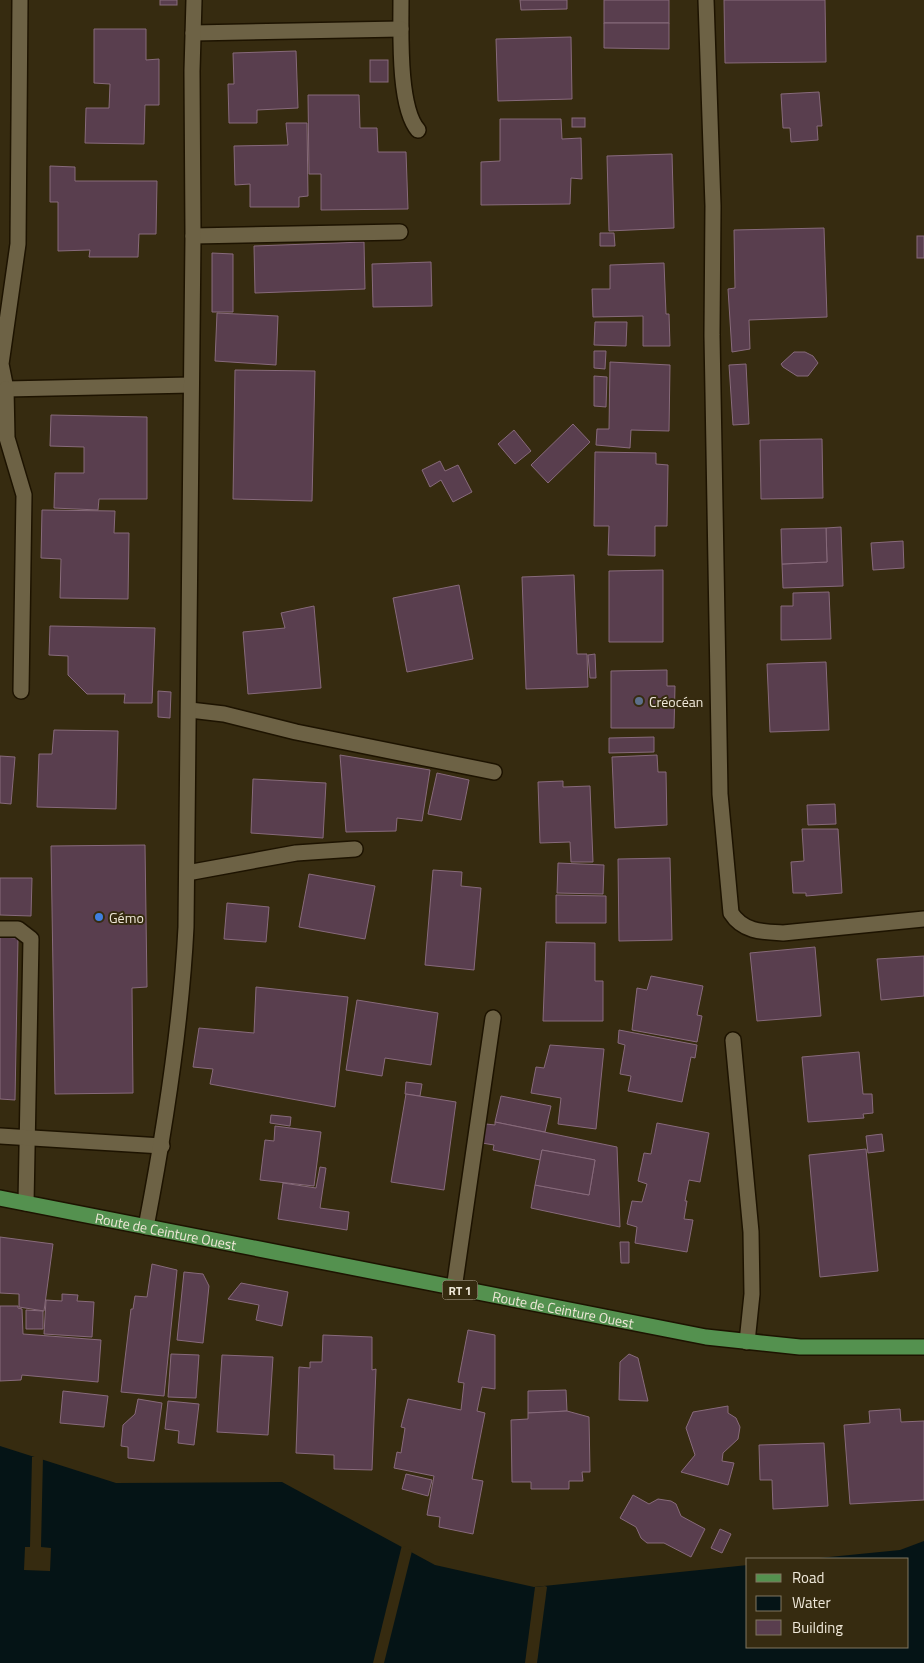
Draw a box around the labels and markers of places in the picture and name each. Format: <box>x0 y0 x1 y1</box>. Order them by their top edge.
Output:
place label: Créocéan <box>649 691 703 712</box>
marker: Créocéan <box>633 695 645 707</box>
place label: Gémo <box>109 907 144 928</box>
marker: Gémo <box>93 911 105 923</box>

